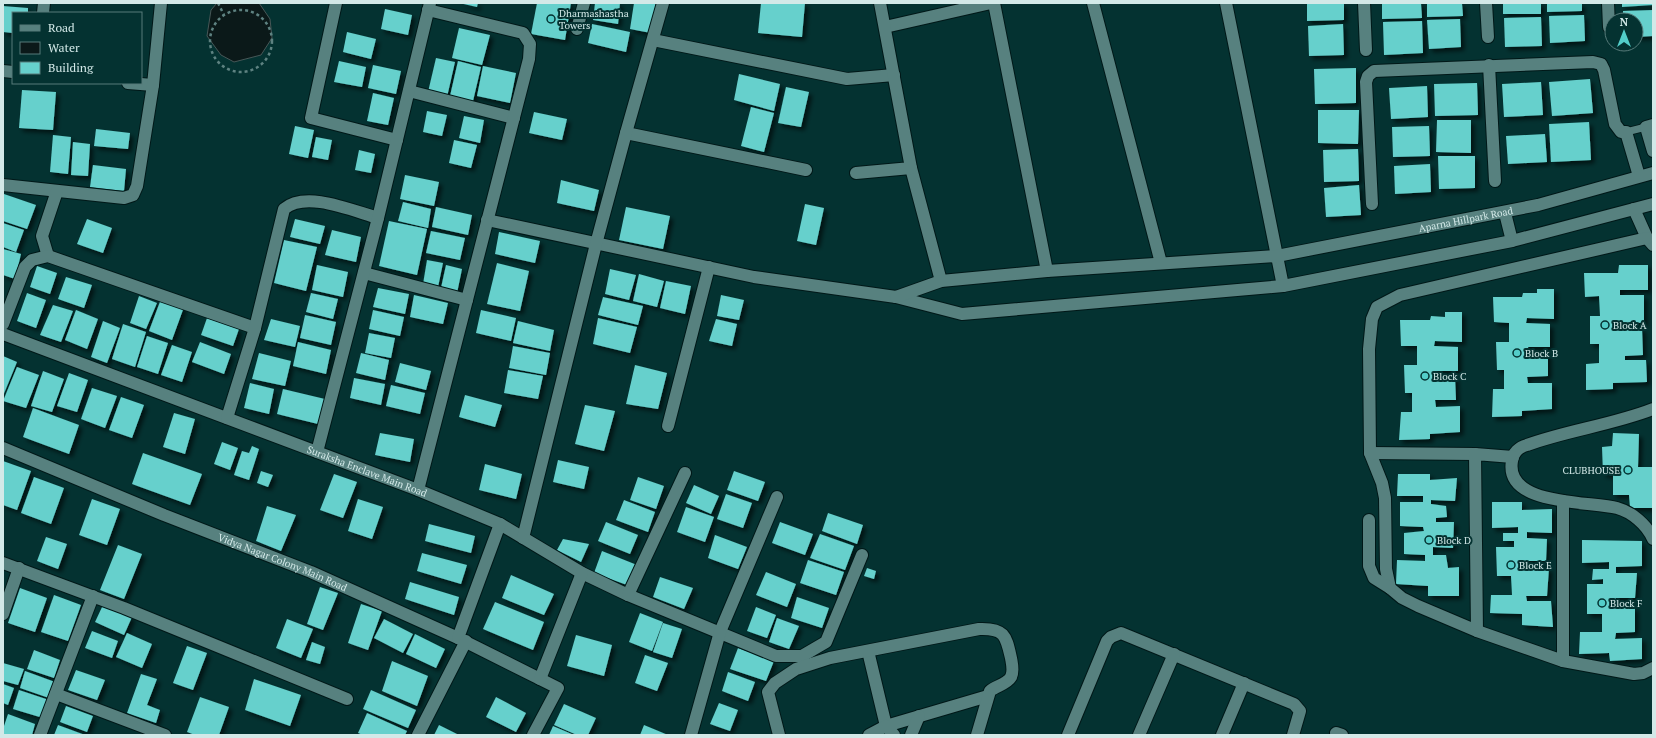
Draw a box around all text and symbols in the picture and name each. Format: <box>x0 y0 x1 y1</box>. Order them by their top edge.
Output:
place label: Dharmashastha Towers <box>559 7 629 32</box>
legend <box>12 12 142 84</box>
north arrow <box>1604 12 1644 52</box>
marker: Dharmashastha Towers <box>546 14 556 24</box>
text: N <box>1620 15 1629 29</box>
text: Road <box>48 20 75 35</box>
text: Water <box>48 40 80 55</box>
text: Building <box>48 60 94 75</box>
street label: Aparna Hillpark Road <box>1418 204 1514 235</box>
place label: Block A <box>1613 319 1647 332</box>
marker: Block A <box>1600 320 1610 330</box>
place label: Block B <box>1525 347 1558 360</box>
marker: Block B <box>1512 348 1522 358</box>
place label: Block C <box>1433 370 1466 383</box>
marker: Block C <box>1420 371 1430 381</box>
street label: Suraksha Enclave Main Road <box>305 443 429 500</box>
place label: CLUBHOUSE <box>1563 464 1620 477</box>
marker: CLUBHOUSE <box>1623 465 1633 475</box>
street label: Vidya Nagar Colony Main Road <box>216 531 349 595</box>
place label: Block D <box>1437 534 1471 547</box>
marker: Block D <box>1424 535 1434 545</box>
place label: Block E <box>1519 559 1552 572</box>
marker: Block E <box>1506 560 1516 570</box>
place label: Block F <box>1610 597 1642 610</box>
marker: Block F <box>1597 598 1607 608</box>

